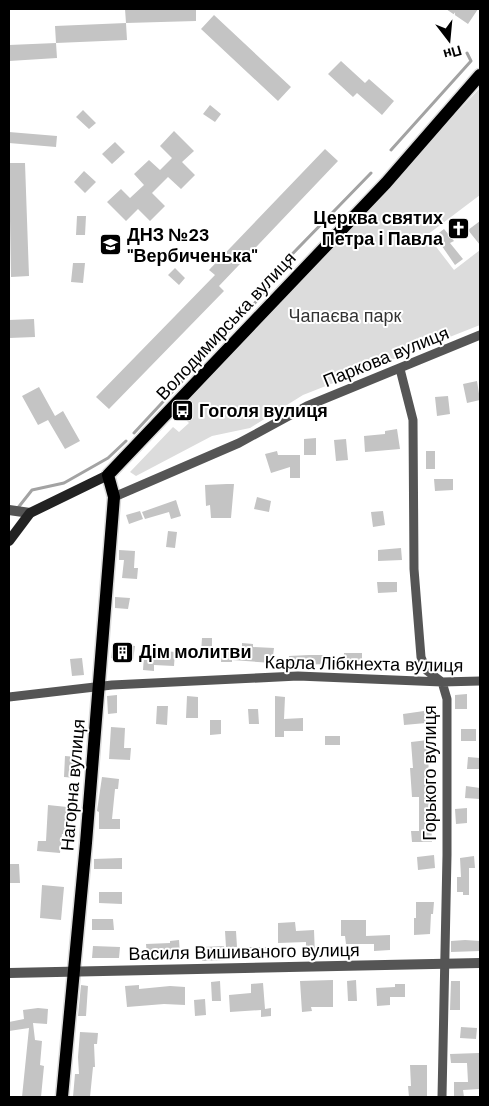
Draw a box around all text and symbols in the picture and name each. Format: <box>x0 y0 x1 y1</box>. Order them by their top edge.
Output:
north arrow <box>424 15 474 65</box>
text: Пн <box>441 41 464 64</box>
place label: Церква святих Петра і Павла <box>313 206 444 251</box>
church icon: Церква святих Петра і Павла <box>447 216 471 240</box>
place label: ДНЗ №23 "Вербиченька" <box>127 223 258 268</box>
school or university icon: ДНЗ №23 "Вербиченька" <box>99 233 123 257</box>
street label: Володимирська вулиця <box>151 247 301 405</box>
park label: Чапаєва парк <box>289 304 401 328</box>
street label: Паркова вулиця <box>320 321 452 393</box>
bus stop icon: Гоголя вулиця <box>171 399 195 423</box>
place label: Гоголя вулиця <box>199 399 328 423</box>
building icon: Дім молитви <box>111 640 135 664</box>
place label: Дім молитви <box>139 640 251 664</box>
street label: Карла Лібкнехта вулиця <box>264 650 464 678</box>
street label: Горького вулиця <box>418 705 442 841</box>
street label: Нагорна вулиця <box>55 718 91 852</box>
street label: Василя Вишиваного вулиця <box>128 938 360 966</box>

